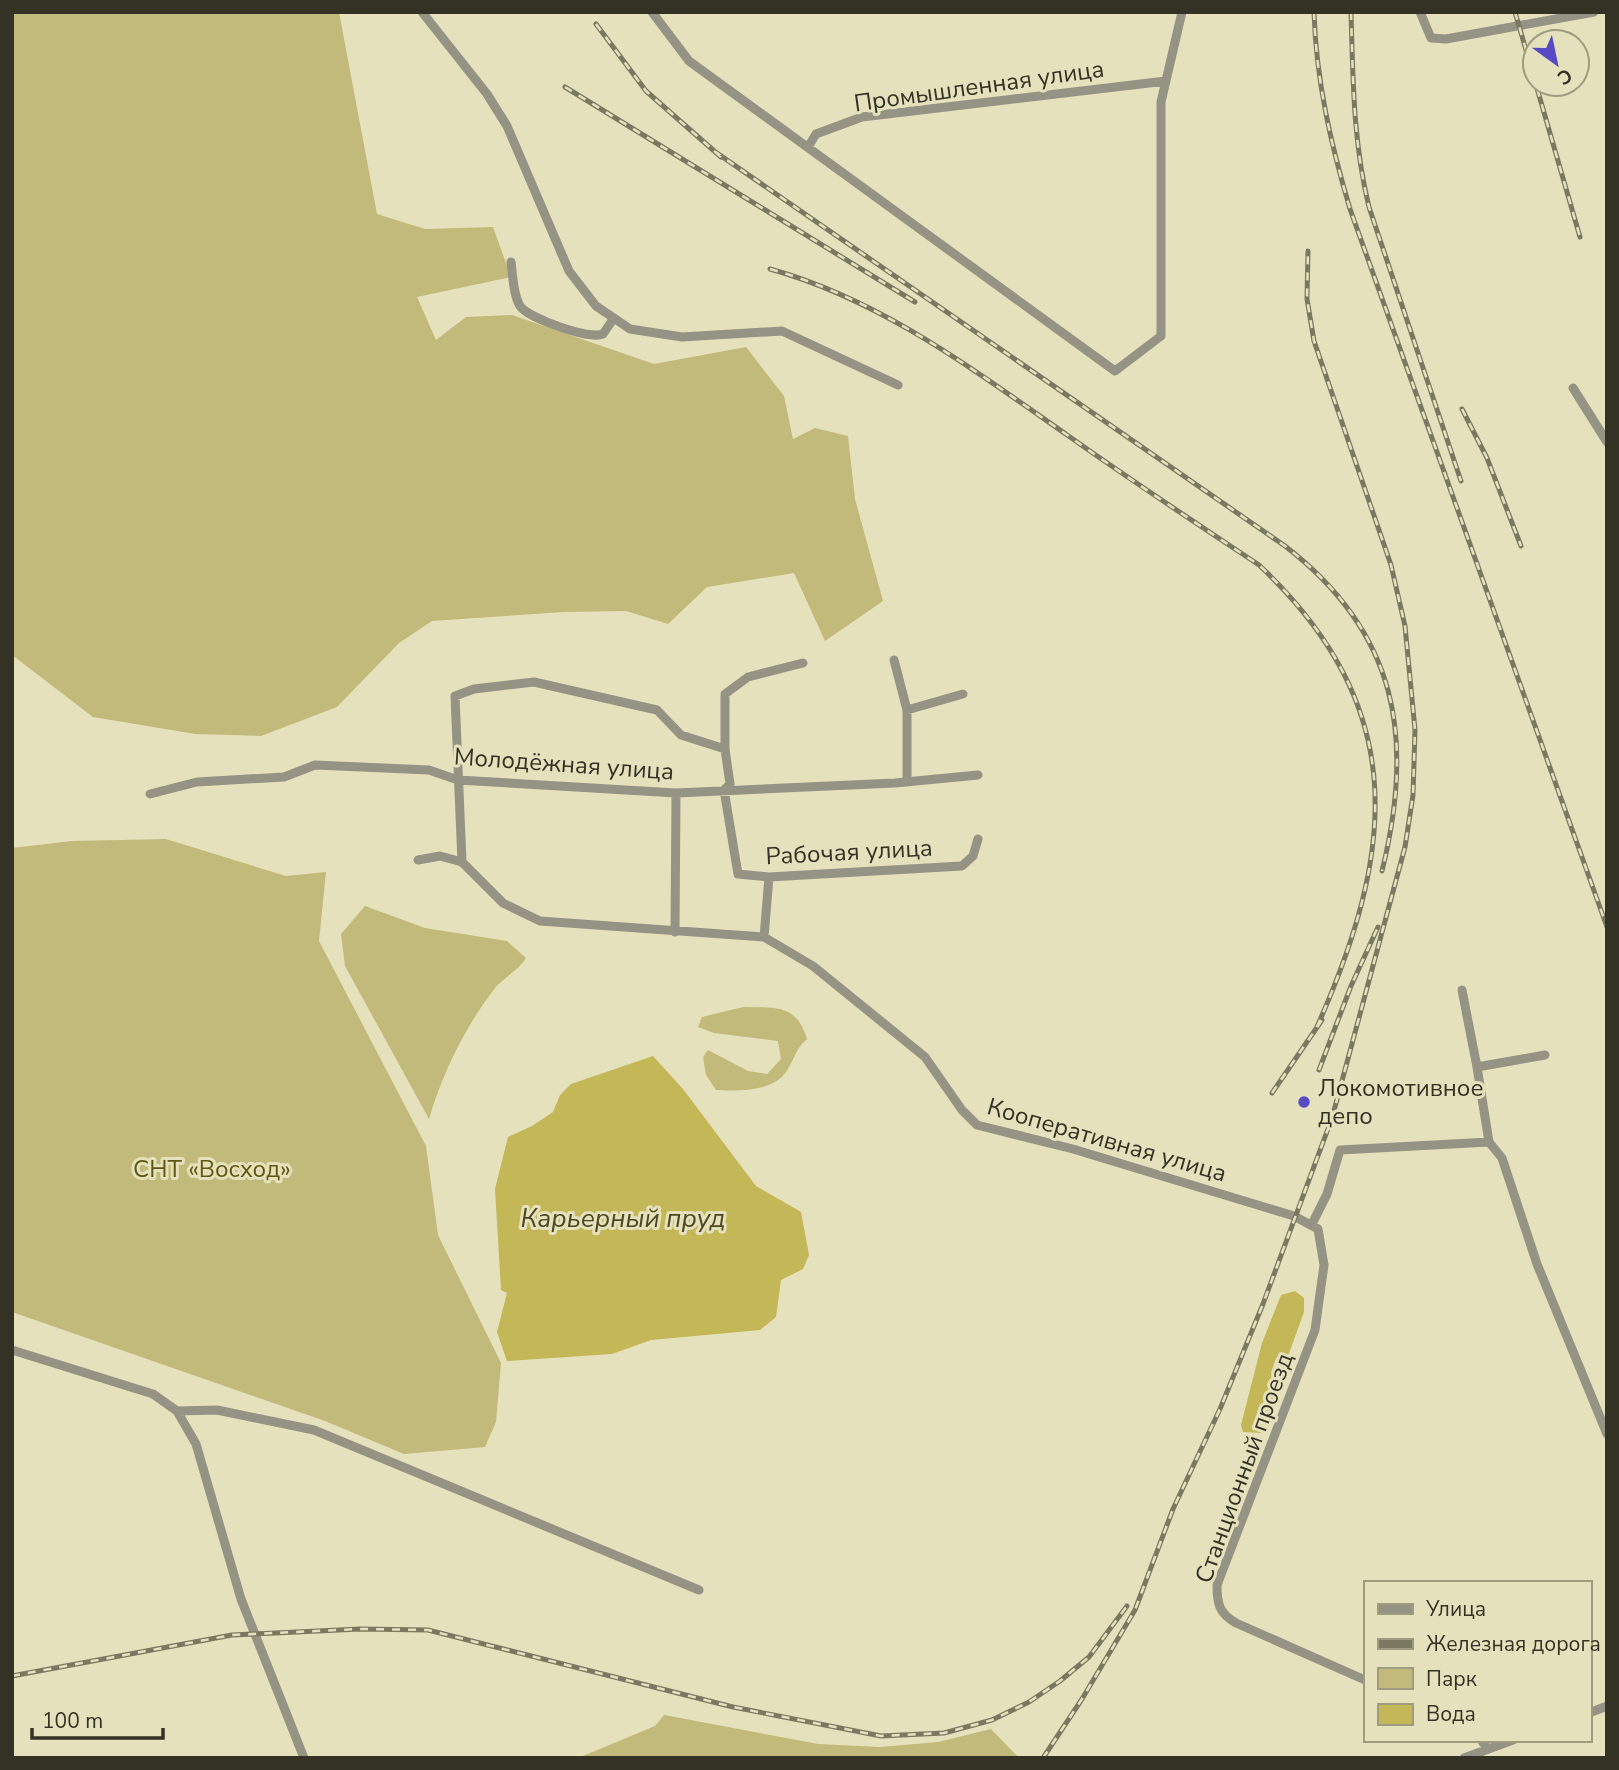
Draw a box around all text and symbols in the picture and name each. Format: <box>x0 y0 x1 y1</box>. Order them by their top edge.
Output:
north arrow <box>1521 28 1591 98</box>
street label: Промышленная улица <box>852 53 1106 119</box>
text: С <box>1552 62 1577 91</box>
street label: Молодёжная улица <box>453 740 675 788</box>
street label: Рабочая улица <box>765 832 933 872</box>
place label: Локомотивное депо <box>1318 1072 1483 1132</box>
street label: Кооперативная улица <box>984 1091 1230 1189</box>
marker: Локомотивное депо <box>1296 1094 1312 1110</box>
park label: СНТ «Восход» <box>133 1153 291 1185</box>
water label: Карьерный пруд <box>521 1201 725 1236</box>
street label: Станционный проезд <box>1187 1348 1301 1588</box>
legend <box>1364 1581 1591 1742</box>
text: Улица <box>1425 1595 1486 1623</box>
text: Железная дорога <box>1426 1630 1601 1658</box>
text: Парк <box>1426 1665 1478 1693</box>
scale bar <box>32 1696 163 1740</box>
text: Вода <box>1426 1700 1476 1728</box>
text: 100 m <box>42 1707 103 1735</box>

